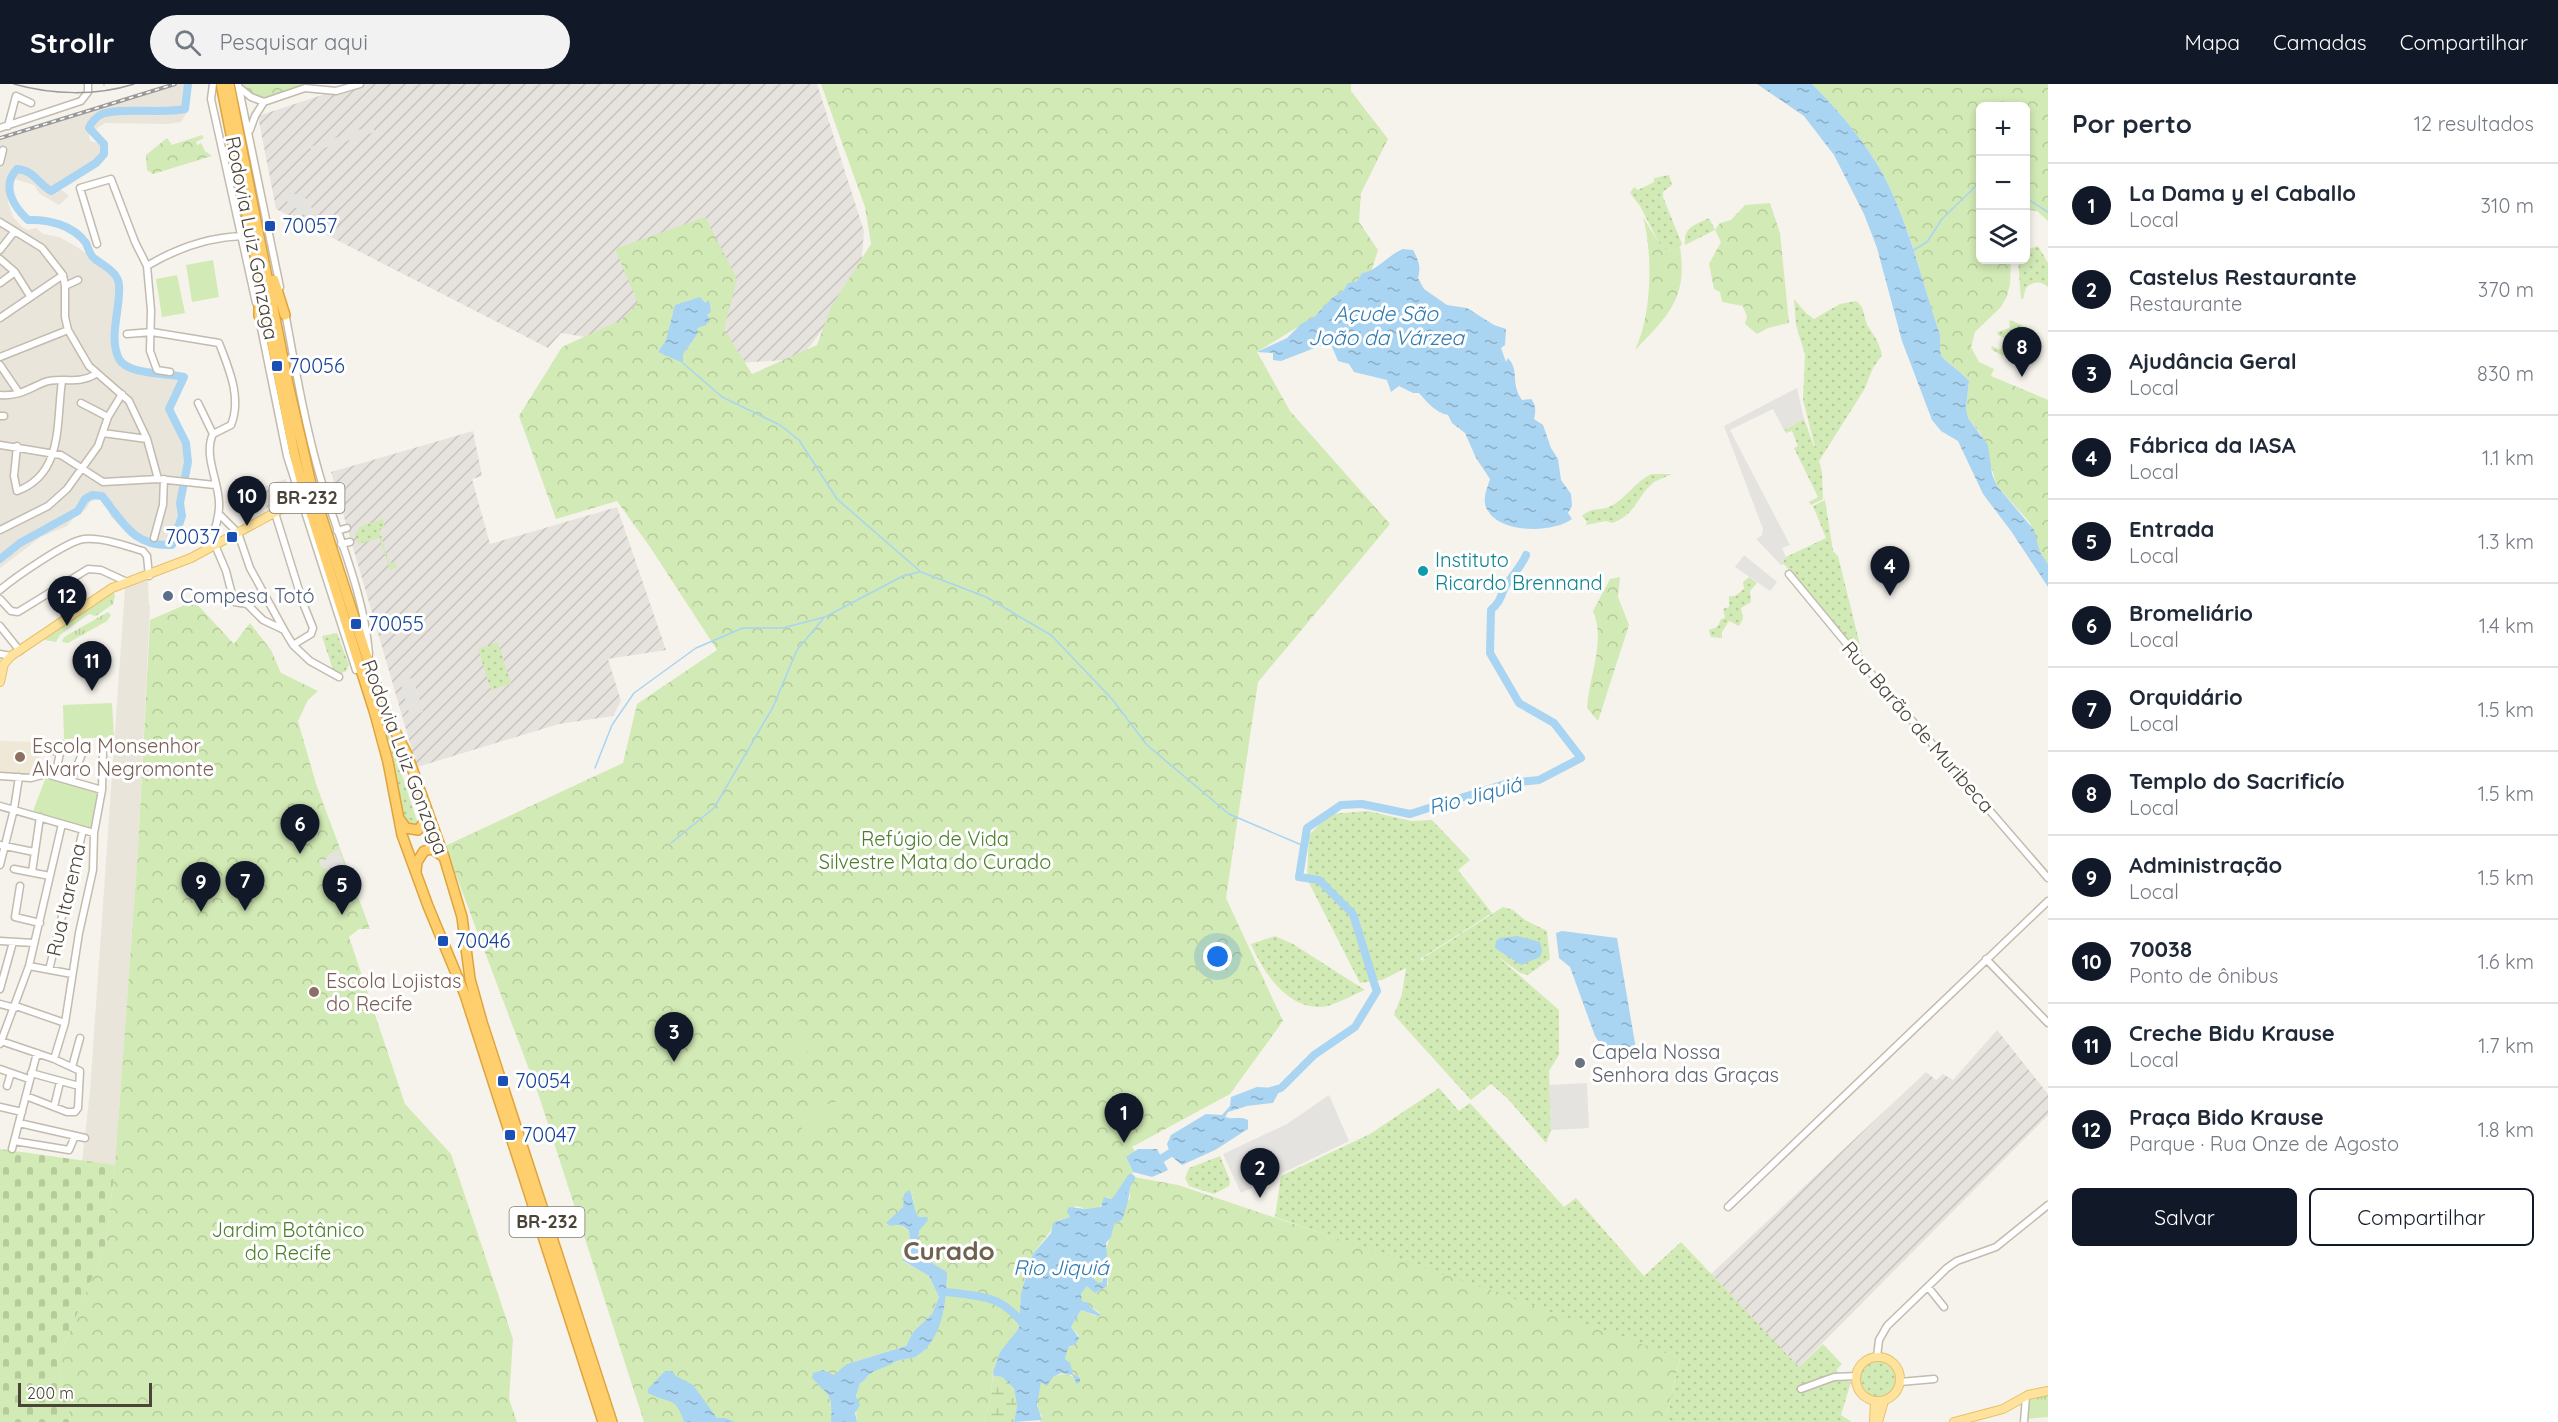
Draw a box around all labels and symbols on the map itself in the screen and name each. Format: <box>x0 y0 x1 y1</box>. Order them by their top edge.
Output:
street label: Rodovia Luiz Gonzaga <box>220 134 285 342</box>
place label: 70057 <box>282 213 337 238</box>
marker: 70057 <box>263 219 277 233</box>
water label: Açude São João da Várzea <box>1308 300 1465 350</box>
pin: 8 <box>2002 328 2042 377</box>
place label: 70056 <box>289 353 345 378</box>
marker: 70056 <box>270 359 284 373</box>
pin: 10 <box>228 476 266 526</box>
road number: BR-232 <box>270 483 344 513</box>
place label: 70037 <box>165 524 220 549</box>
marker: 70037 <box>225 530 239 544</box>
pin: 4 <box>1870 546 1910 596</box>
place label: Instituto Ricardo Brennand <box>1435 547 1603 595</box>
marker: Instituto Ricardo Brennand <box>1416 564 1430 578</box>
pin: 12 <box>48 576 86 626</box>
place label: Compesa Totó <box>180 583 315 608</box>
marker: Compesa Totó <box>161 589 175 603</box>
place label: 70055 <box>368 611 424 636</box>
marker: 70055 <box>349 617 363 631</box>
street label: Rua Barão de Muribeca <box>1837 636 2000 818</box>
pin: 11 <box>72 642 112 691</box>
street label: Rodovia Luiz Gonzaga <box>357 656 454 858</box>
place label: Escola Monsenhor Alvaro Negromonte <box>32 733 214 781</box>
marker: Escola Monsenhor Alvaro Negromonte <box>13 750 27 764</box>
water label: Rio Jiquiá <box>1425 770 1525 820</box>
pin: 6 <box>280 804 320 854</box>
park label: Refúgio de Vida Silvestre Mata do Curado <box>819 826 1051 874</box>
street label: Rua Itarema <box>40 841 91 959</box>
pin: 9 <box>182 862 220 912</box>
pin: 7 <box>226 862 264 911</box>
pin: 5 <box>322 866 362 915</box>
place label: 70046 <box>455 928 511 953</box>
marker: 70046 <box>436 934 450 948</box>
your location <box>1203 942 1232 971</box>
place label: Escola Lojistas do Recife <box>326 968 461 1016</box>
marker: Escola Lojistas do Recife <box>307 985 321 999</box>
pin: 3 <box>654 1012 694 1062</box>
place label: Capela Nossa Senhora das Graças <box>1592 1039 1779 1087</box>
marker: Capela Nossa Senhora das Graças <box>1573 1056 1587 1070</box>
place label: 70054 <box>515 1068 571 1093</box>
marker: 70054 <box>496 1074 510 1088</box>
pin: 1 <box>1104 1094 1144 1143</box>
place label: 70047 <box>522 1122 576 1147</box>
marker: 70047 <box>503 1128 517 1142</box>
pin: 2 <box>1240 1148 1280 1198</box>
road number: BR-232 <box>510 1207 584 1237</box>
park label: Jardim Botânico do Recife <box>211 1217 365 1265</box>
district label: Curado <box>903 1234 995 1267</box>
water label: Rio Jiquiá <box>1013 1254 1110 1280</box>
scale bar <box>18 1380 152 1408</box>

